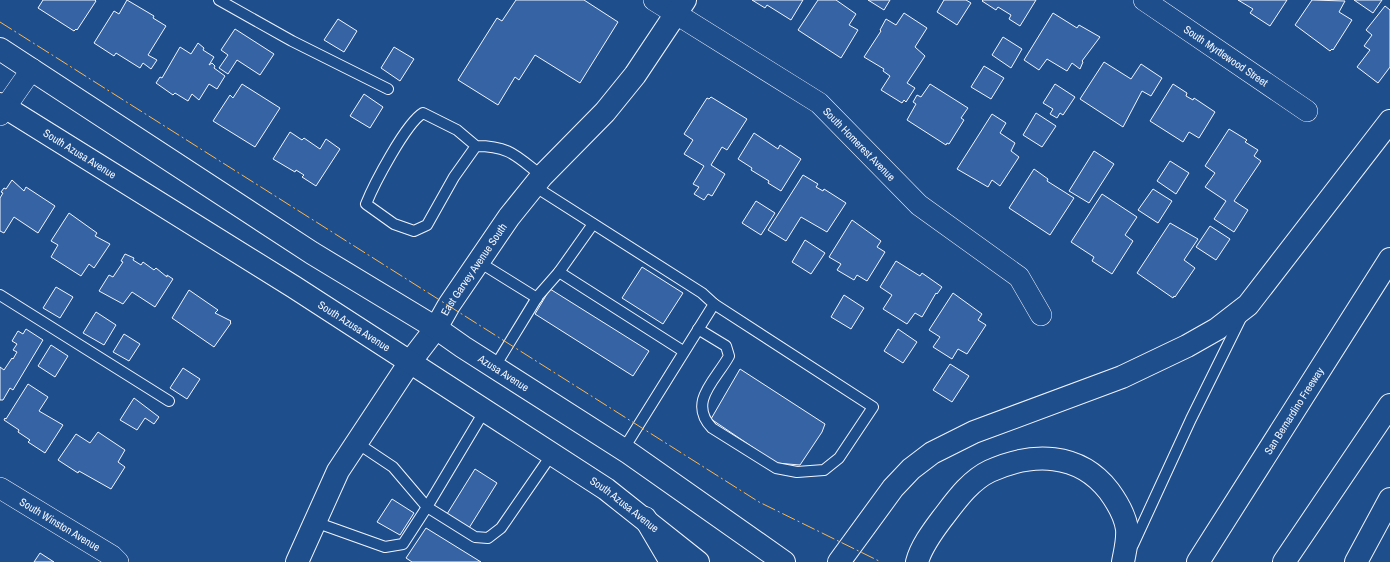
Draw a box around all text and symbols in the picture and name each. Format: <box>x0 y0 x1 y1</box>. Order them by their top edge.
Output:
street label: South Myrtlewood Street <box>1181 22 1271 90</box>
street label: South Homerest Avenue <box>820 104 899 184</box>
street label: South Azusa Avenue <box>41 126 119 182</box>
street label: East Garvey Avenue South <box>438 220 510 318</box>
street label: South Azusa Avenue <box>315 297 393 354</box>
street label: Azusa Avenue <box>475 351 532 394</box>
street label: San Bernardino Freeway <box>1261 364 1327 457</box>
street label: South Azusa Avenue <box>587 474 662 535</box>
street label: South Winston Avenue <box>17 495 103 554</box>

